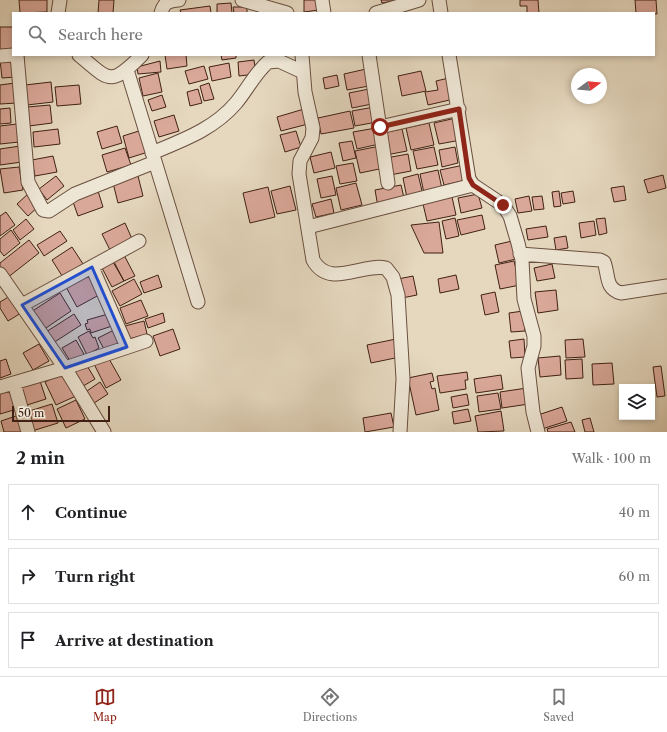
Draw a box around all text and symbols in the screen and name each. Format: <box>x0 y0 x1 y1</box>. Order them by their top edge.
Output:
search box <box>12 12 655 56</box>
icon: search <box>26 23 48 45</box>
text: Search here <box>58 25 143 44</box>
north arrow <box>571 68 607 104</box>
route start <box>371 118 389 136</box>
route end <box>494 196 512 214</box>
map controls <box>619 384 655 420</box>
button: layers <box>619 384 655 420</box>
scale bar <box>12 404 110 423</box>
text: 50 m <box>18 406 44 420</box>
text: 2 min <box>16 448 65 468</box>
text: Walk · 100 m <box>572 450 651 466</box>
icon: ahead <box>17 501 39 523</box>
text: Continue <box>55 503 127 522</box>
text: 40 m <box>619 504 650 520</box>
icon: right <box>17 565 39 587</box>
text: Turn right <box>55 567 135 586</box>
text: 60 m <box>619 568 650 584</box>
icon: arrive <box>17 629 39 651</box>
text: Arrive at destination <box>55 631 214 650</box>
tab: Map <box>93 686 117 724</box>
tab: Directions <box>303 686 357 724</box>
tab: Saved <box>543 686 574 724</box>

